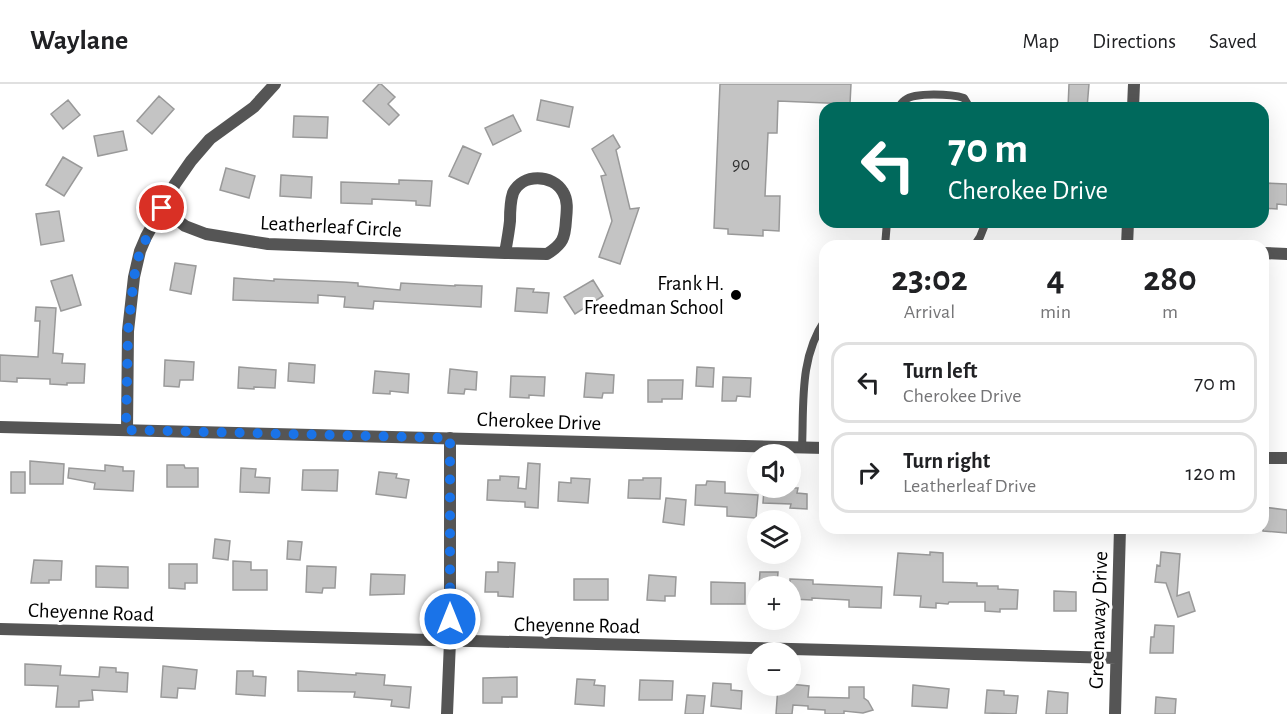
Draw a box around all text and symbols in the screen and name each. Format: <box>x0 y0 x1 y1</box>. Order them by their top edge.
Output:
text: Waylane <box>30 27 128 55</box>
text: Map <box>1023 31 1059 52</box>
text: Directions <box>1092 31 1176 52</box>
text: Saved <box>1209 31 1257 52</box>
icon: left <box>849 126 927 204</box>
text: 70 m <box>948 128 1028 170</box>
house number: 90 <box>732 156 750 174</box>
text: Cherokee Drive <box>948 177 1108 204</box>
pin <box>136 182 187 233</box>
icon: arrive <box>145 191 178 224</box>
street label: Leatherleaf Circle <box>260 212 402 241</box>
text: 23:02 <box>891 261 968 297</box>
text: 4 <box>1046 261 1065 297</box>
text: 280 <box>1143 261 1197 297</box>
place label: Frank H. Freedman School <box>584 273 724 318</box>
marker: Frank H. Freedman School <box>729 288 743 302</box>
text: Arrival <box>904 302 955 322</box>
text: min <box>1040 302 1071 322</box>
text: m <box>1162 302 1178 322</box>
text: Turn left <box>903 360 977 382</box>
icon: left <box>852 366 885 399</box>
text: 70 m <box>1194 372 1236 394</box>
text: Cherokee Drive <box>903 386 1021 406</box>
street label: Cherokee Drive <box>476 409 601 434</box>
map controls <box>747 444 801 696</box>
button: sound <box>747 444 801 498</box>
text: Turn right <box>903 450 990 472</box>
icon: right <box>852 456 885 489</box>
text: 120 m <box>1186 462 1236 484</box>
text: Leatherleaf Drive <box>903 476 1036 496</box>
button: layers <box>747 510 801 564</box>
street label: Greenaway Drive <box>1086 551 1111 689</box>
button: + <box>747 576 801 630</box>
position arrow <box>418 587 482 651</box>
street label: Cheyenne Road <box>28 600 155 625</box>
street label: Cheyenne Road <box>514 614 640 637</box>
button: − <box>747 642 801 696</box>

